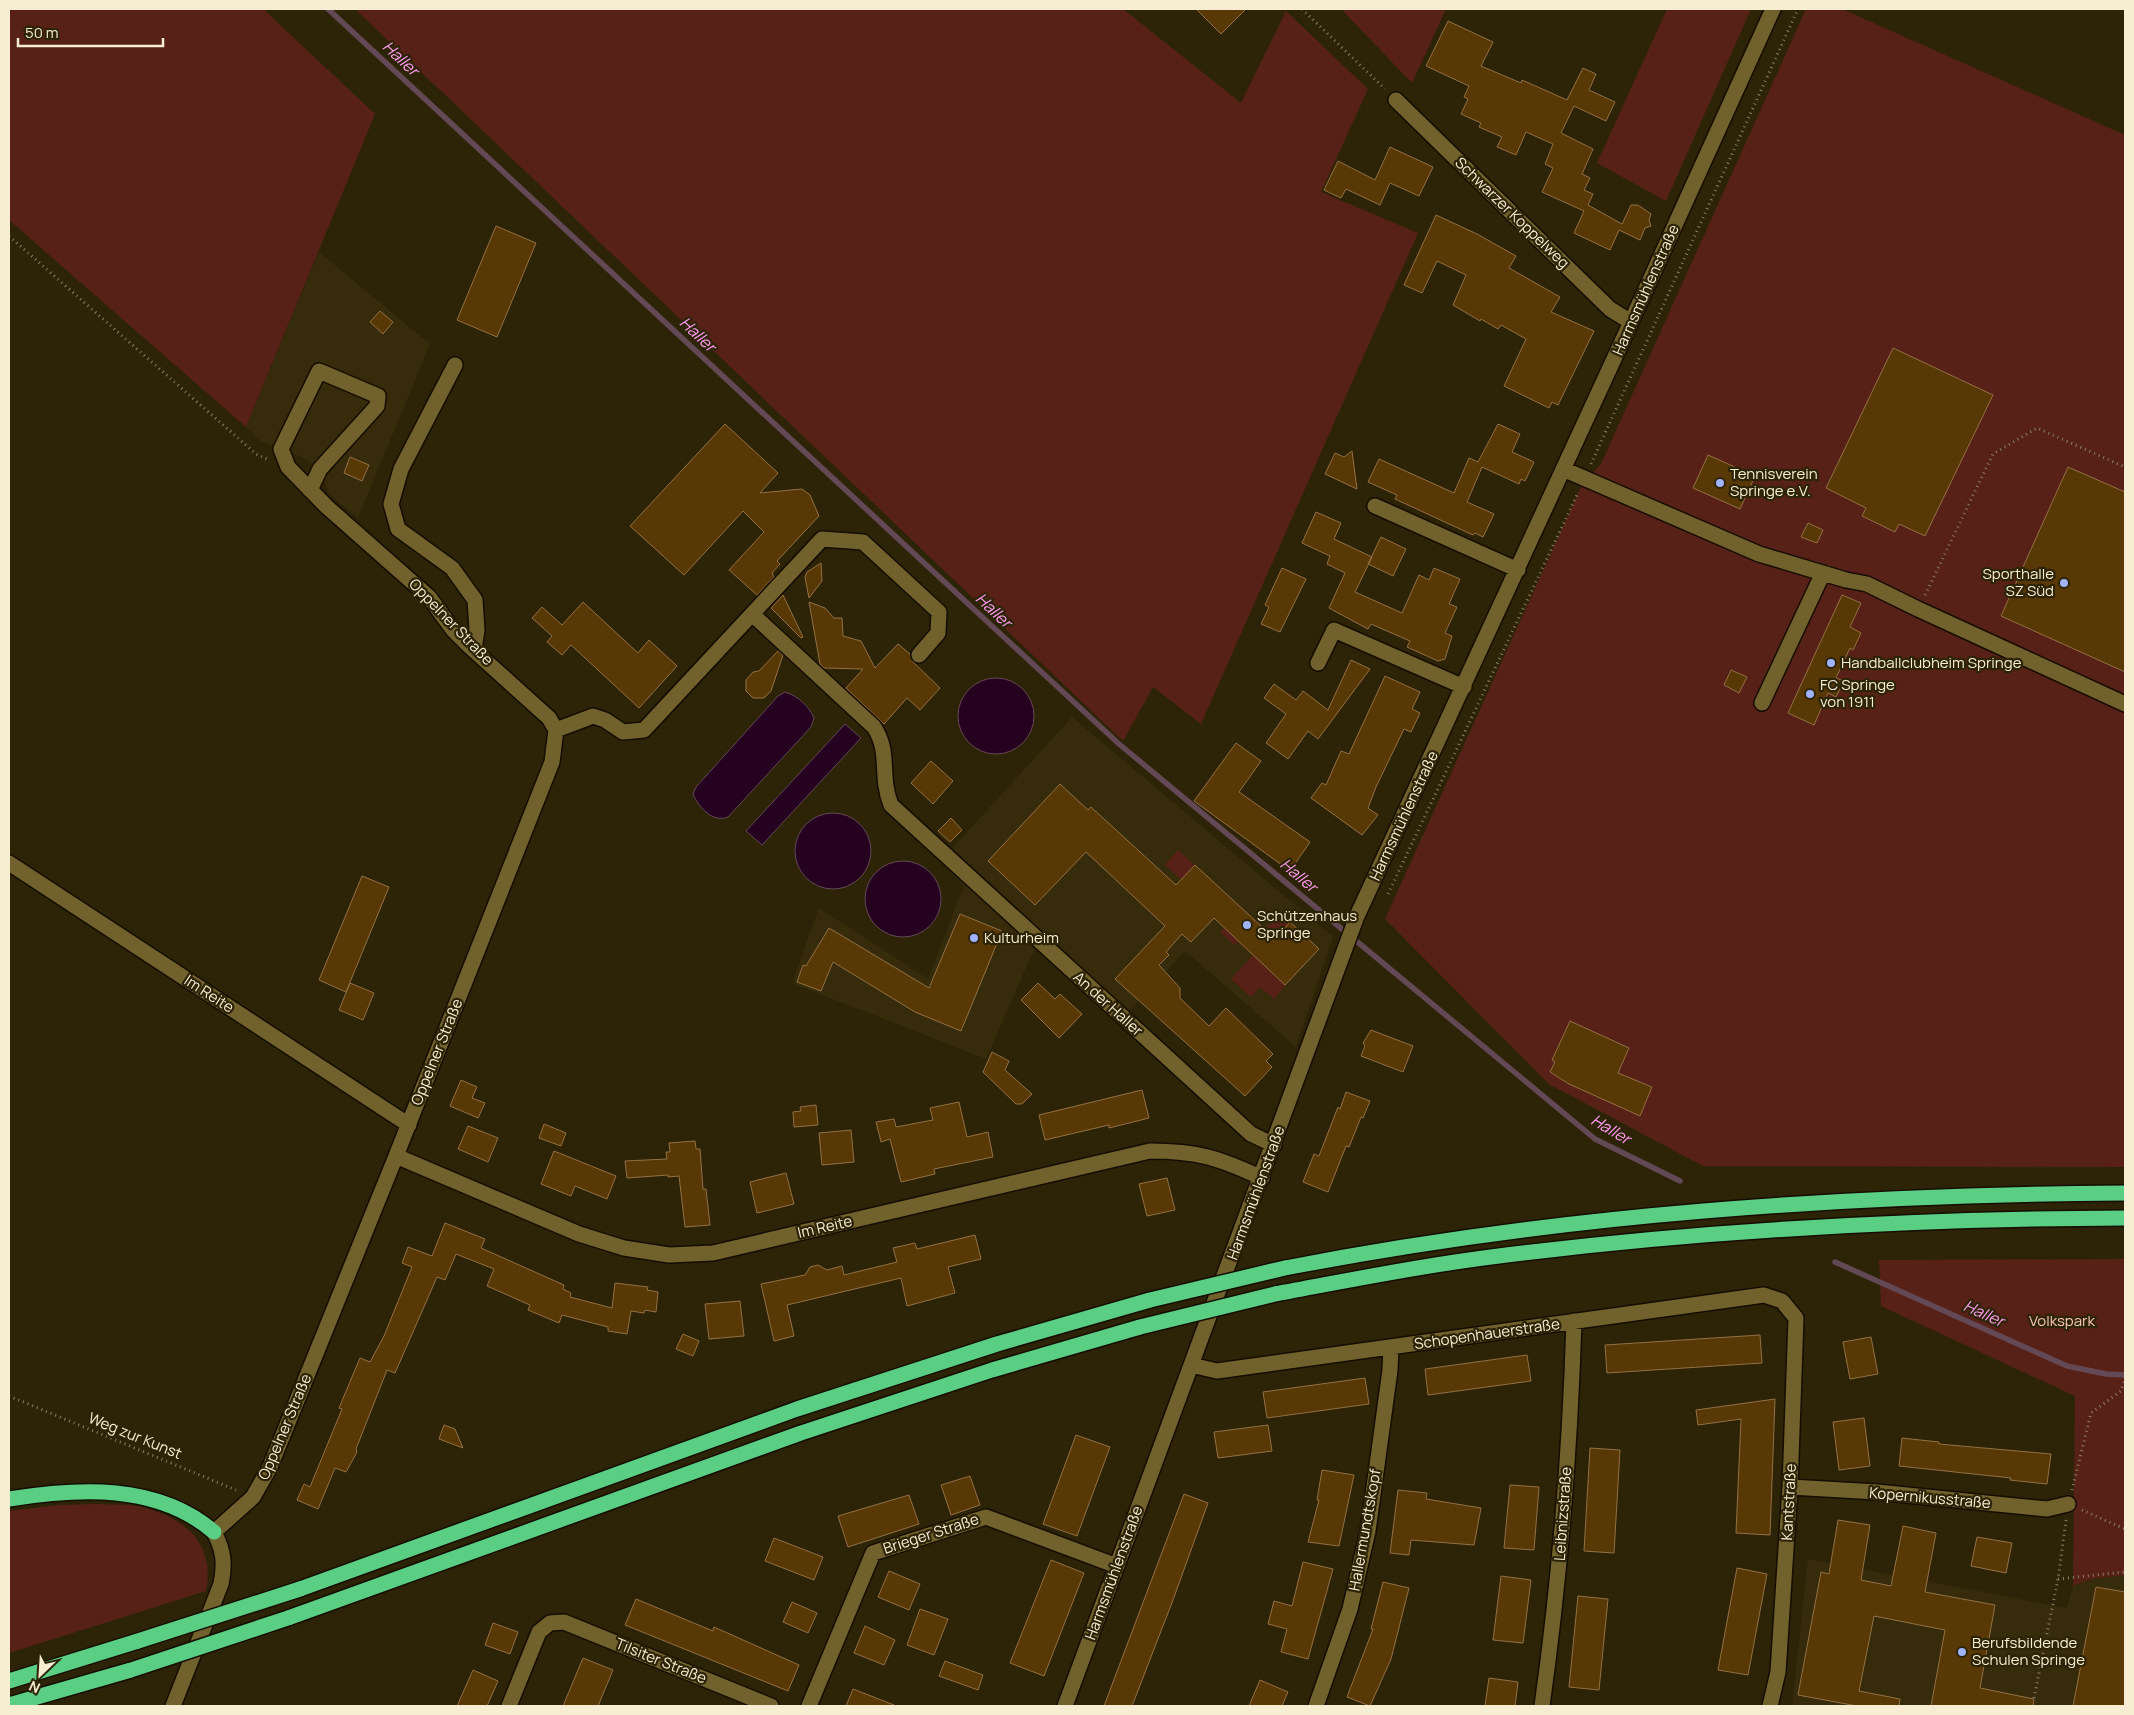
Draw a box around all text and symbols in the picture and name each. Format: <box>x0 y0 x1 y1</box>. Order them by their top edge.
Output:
scale bar <box>18 15 162 47</box>
text: 50 m <box>25 22 59 43</box>
water label: Haller <box>378 35 426 82</box>
street label: Schwarzer Koppelweg <box>1450 152 1574 273</box>
street label: Harmsmühlenstraße <box>1607 221 1684 359</box>
water label: Haller <box>675 311 723 358</box>
place label: Tennisverein Springe e.V. <box>1730 463 1818 501</box>
marker: Tennisverein Springe e.V. <box>1714 477 1726 489</box>
place label: Sporthalle SZ Süd <box>1983 563 2054 601</box>
street label: Oppelner Straße <box>404 574 498 670</box>
marker: Sporthalle SZ Süd <box>2058 577 2070 589</box>
water label: Haller <box>971 587 1019 634</box>
place label: Handballclubheim Springe <box>1841 652 2022 673</box>
marker: Handballclubheim Springe <box>1825 657 1837 669</box>
place label: FC Springe von 1911 <box>1820 674 1895 712</box>
marker: FC Springe von 1911 <box>1804 688 1816 700</box>
street label: Harmsmühlenstraße <box>1364 747 1443 884</box>
water label: Haller <box>1276 853 1324 898</box>
place label: Schützenhaus Springe <box>1257 905 1357 943</box>
marker: Schützenhaus Springe <box>1241 919 1253 931</box>
place label: Kulturheim <box>984 927 1059 948</box>
marker: Kulturheim <box>968 932 980 944</box>
street label: An der Haller <box>1069 967 1148 1041</box>
street label: Im Reite <box>180 970 238 1018</box>
street label: Oppelner Straße <box>406 995 468 1108</box>
water label: Haller <box>1587 1109 1637 1151</box>
street label: Harmsmühlenstraße <box>1222 1123 1290 1263</box>
street label: Im Reite <box>796 1210 854 1243</box>
water label: Haller <box>1960 1294 2010 1333</box>
park label: Volkspark <box>2029 1310 2095 1331</box>
street label: Schopenhauerstraße <box>1413 1313 1561 1354</box>
street label: Oppelner Straße <box>253 1370 316 1483</box>
street label: Weg zur Kunst <box>85 1407 185 1464</box>
street label: Kantstraße <box>1776 1463 1801 1541</box>
street label: Leibnizstraße <box>1549 1466 1576 1562</box>
street label: Hallermundtskopf <box>1343 1467 1386 1593</box>
street label: Kopernikusstraße <box>1868 1482 1992 1513</box>
street label: Harmsmühlenstraße <box>1080 1503 1148 1643</box>
street label: Brieger Straße <box>880 1508 982 1559</box>
place label: Berufsbildende Schulen Springe <box>1972 1632 2085 1670</box>
street label: Tilsiter Straße <box>612 1633 710 1688</box>
marker: Berufsbildende Schulen Springe <box>1956 1646 1968 1658</box>
north arrow <box>15 1650 65 1700</box>
text: N <box>26 1676 43 1698</box>

